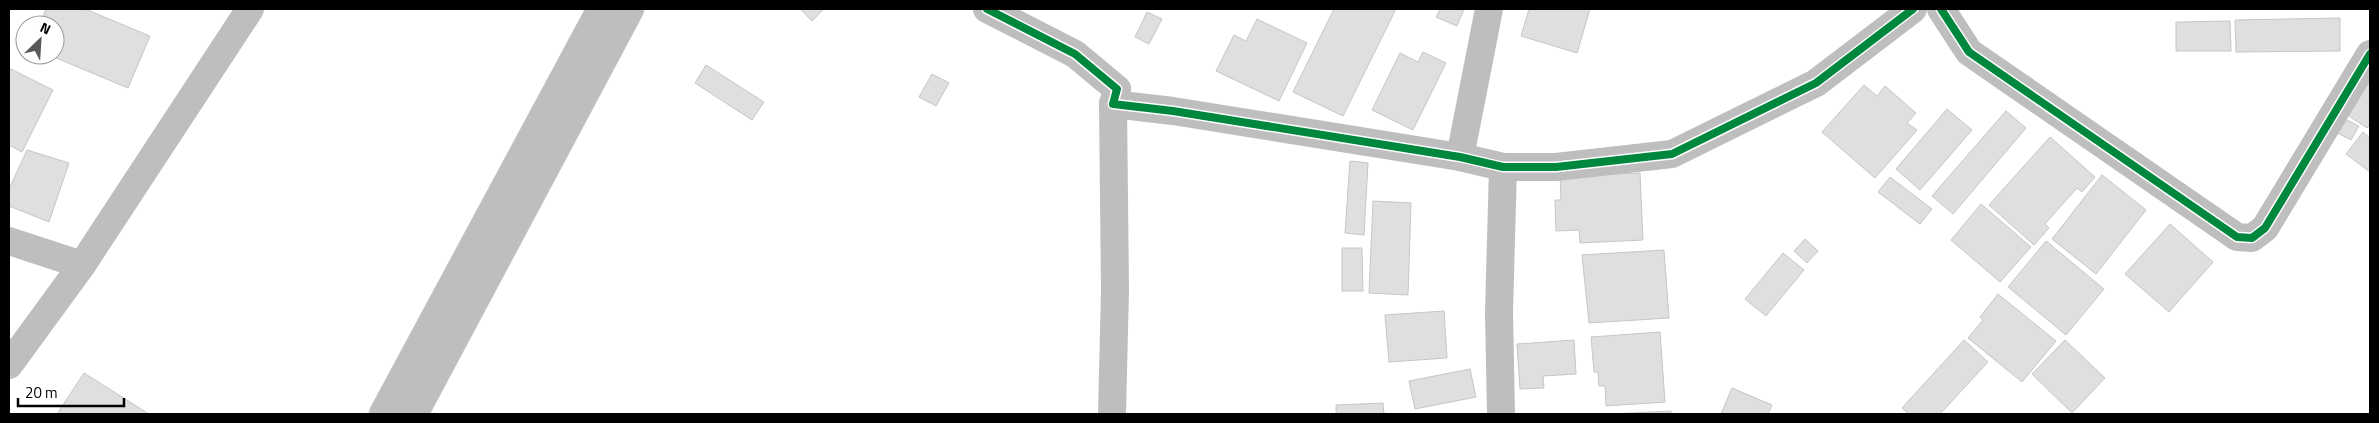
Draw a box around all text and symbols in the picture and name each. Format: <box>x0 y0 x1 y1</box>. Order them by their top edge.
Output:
north arrow <box>15 15 65 65</box>
text: N <box>37 16 55 39</box>
scale bar <box>18 376 124 408</box>
text: 20 m <box>25 381 58 404</box>

